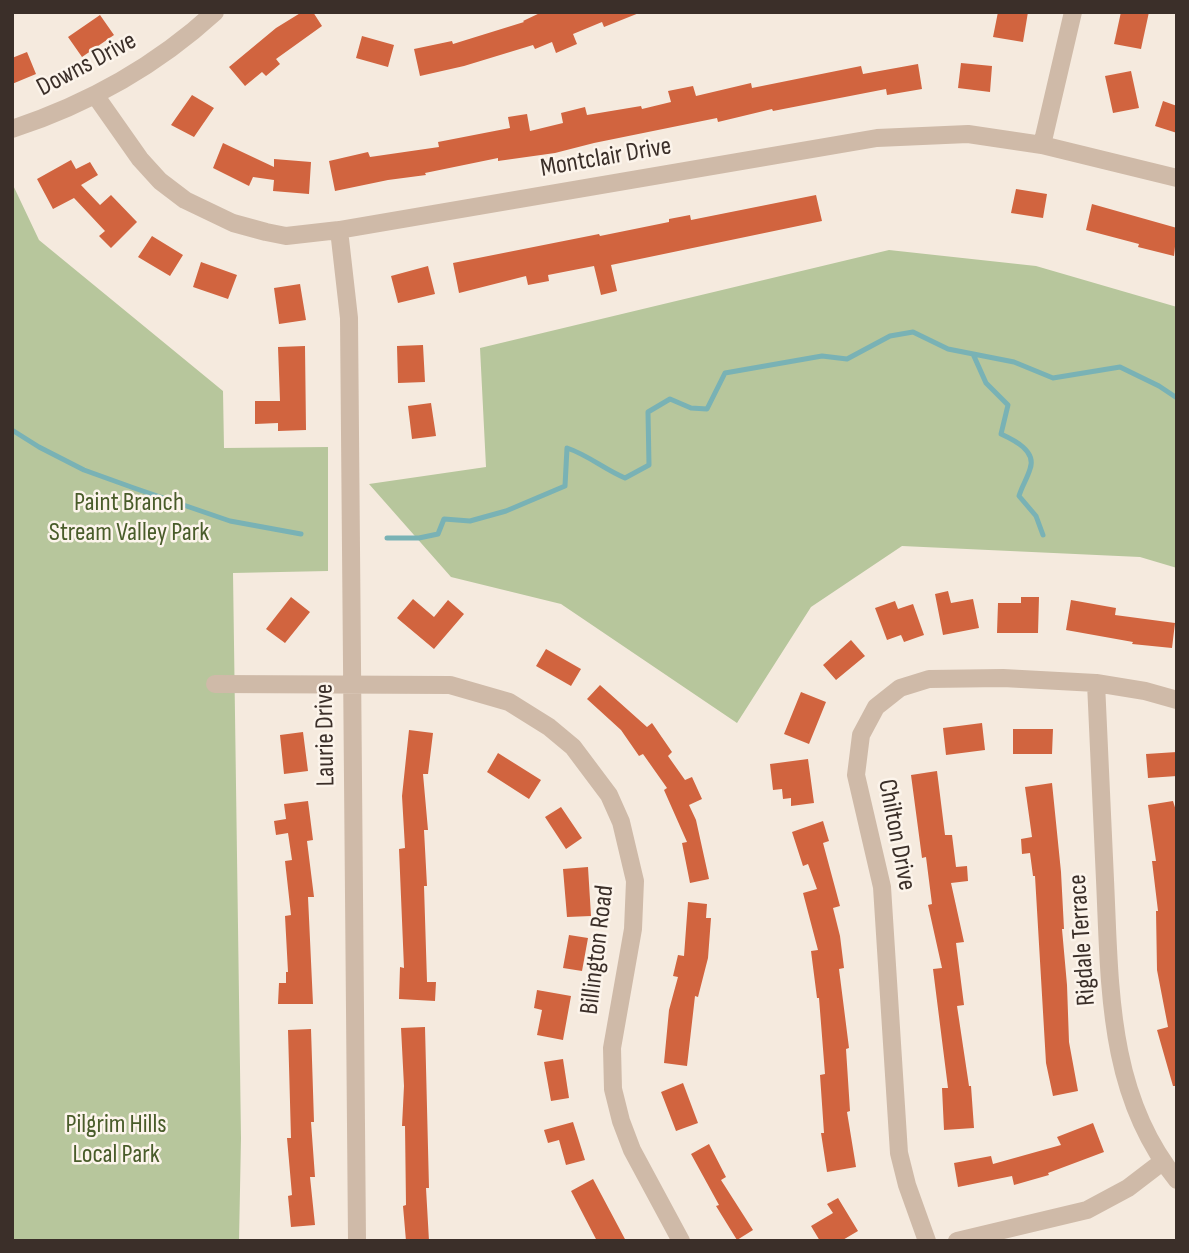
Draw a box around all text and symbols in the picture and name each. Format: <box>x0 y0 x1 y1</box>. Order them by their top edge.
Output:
street label: Downs Drive <box>32 26 142 104</box>
street label: Montclair Drive <box>538 131 674 185</box>
park label: Paint Branch Stream Valley Park <box>49 487 209 548</box>
street label: Laurie Drive <box>310 683 342 787</box>
street label: Chilton Drive <box>870 777 922 893</box>
street label: Rigdale Terrace <box>1063 873 1103 1007</box>
street label: Billington Road <box>575 884 621 1016</box>
park label: Pilgrim Hills Local Park <box>65 1109 167 1170</box>

